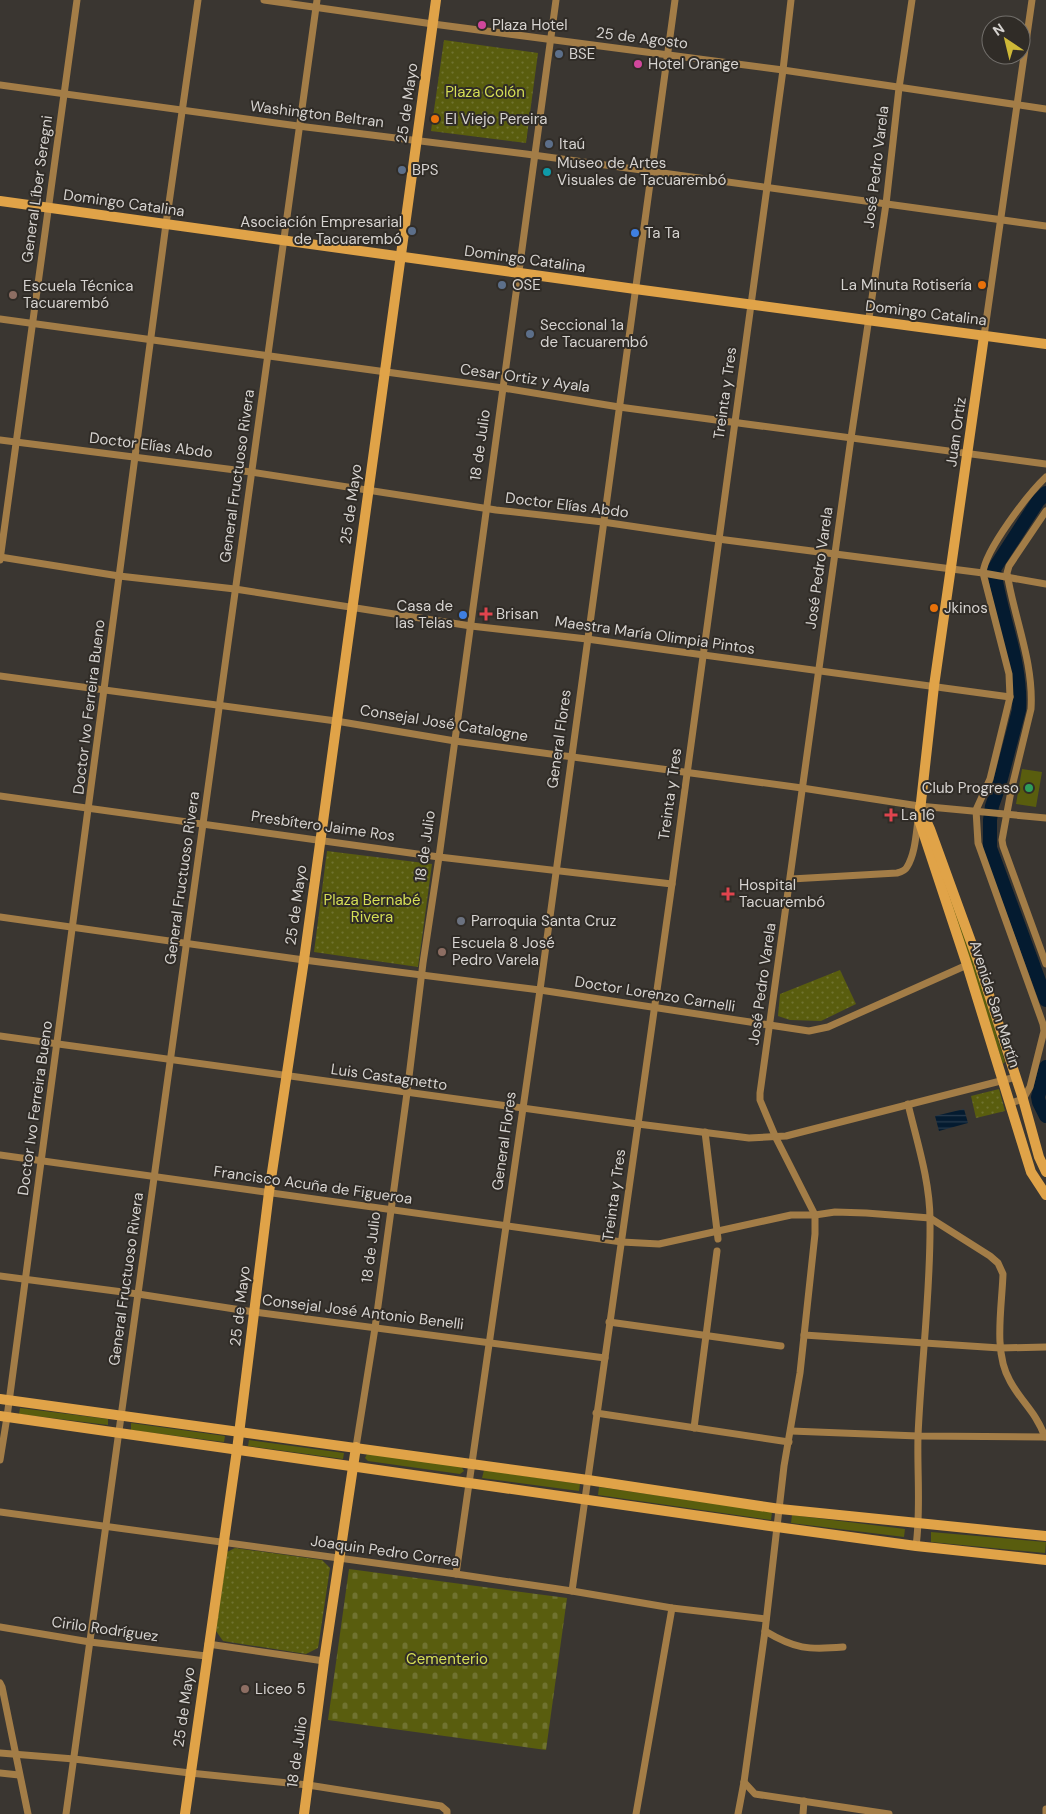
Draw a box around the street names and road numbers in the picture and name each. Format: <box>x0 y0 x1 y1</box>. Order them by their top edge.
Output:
street label: 25 de Agosto <box>595 22 689 54</box>
street label: 25 de Mayo <box>391 62 423 144</box>
street label: Washington Beltran <box>249 96 385 132</box>
street label: José Pedro Varela <box>859 105 893 229</box>
street label: General Líber Seregni <box>17 114 57 264</box>
street label: Domingo Catalina <box>62 185 186 221</box>
street label: Domingo Catalina <box>463 241 587 277</box>
street label: Domingo Catalina <box>864 296 988 330</box>
street label: Treinta y Tres <box>709 346 741 440</box>
street label: Cesar Ortiz y Ayala <box>459 359 591 397</box>
street label: General Fructuoso Rivera <box>215 388 259 564</box>
street label: Juan Ortiz <box>941 396 971 468</box>
street label: 18 de Julio <box>465 408 495 482</box>
street label: Doctor Elías Abdo <box>88 428 214 463</box>
street label: 25 de Mayo <box>335 463 367 545</box>
street label: Doctor Elías Abdo <box>504 488 630 523</box>
street label: José Pedro Varela <box>801 505 837 631</box>
street label: Maestra María Olimpia Pintos <box>554 611 756 659</box>
street label: Doctor Ivo Ferreira Bueno <box>68 618 110 796</box>
street label: General Flores <box>542 688 576 790</box>
street label: Consejal José Catalogne <box>358 700 530 746</box>
street label: Treinta y Tres <box>654 747 686 841</box>
street label: General Fructuoso Rivera <box>160 790 204 966</box>
street label: Presbítero Jaime Ros <box>250 806 396 846</box>
street label: 18 de Julio <box>410 809 440 883</box>
street label: 25 de Mayo <box>280 864 312 946</box>
street label: José Pedro Varela <box>744 921 780 1047</box>
street label: Avenida San Martín <box>965 938 1025 1070</box>
street label: Doctor Lorenzo Carnelli <box>573 971 737 1017</box>
street label: Doctor Ivo Ferreira Bueno <box>13 1019 57 1197</box>
street label: Luis Castagnetto <box>329 1059 449 1095</box>
street label: General Flores <box>487 1090 521 1192</box>
street label: Treinta y Tres <box>598 1148 630 1242</box>
street label: Francisco Acuña de Figueroa <box>212 1161 414 1209</box>
street label: General Fructuoso Rivera <box>104 1191 148 1367</box>
street label: 18 de Julio <box>357 1210 385 1284</box>
street label: 25 de Mayo <box>225 1265 255 1347</box>
street label: Consejal José Antonio Benelli <box>261 1290 465 1334</box>
street label: Joaquin Pedro Correa <box>309 1531 461 1571</box>
street label: Cirilo Rodríguez <box>50 1612 160 1646</box>
street label: 25 de Mayo <box>168 1666 200 1748</box>
street label: 18 de Julio <box>282 1715 312 1789</box>

